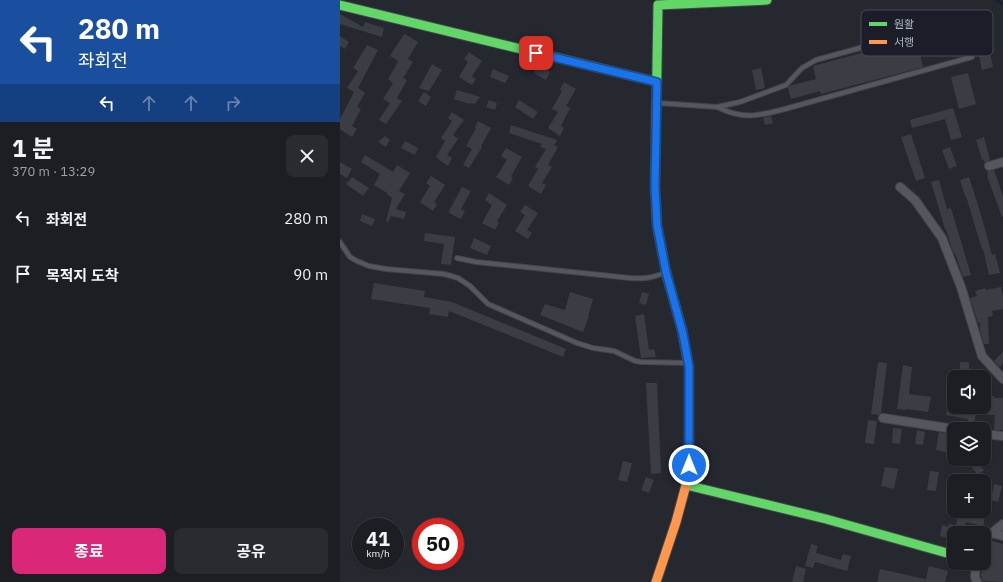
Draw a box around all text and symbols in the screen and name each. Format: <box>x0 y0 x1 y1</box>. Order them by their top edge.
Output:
text: 280 m <box>78 10 160 47</box>
legend <box>861 10 993 56</box>
icon: left <box>12 16 64 68</box>
text: 원활 <box>894 17 914 31</box>
text: 서행 <box>894 35 914 49</box>
pin <box>519 36 553 70</box>
icon: arrive <box>525 42 547 64</box>
text: 좌회전 <box>78 49 128 72</box>
icon: left <box>96 92 118 114</box>
icon: ahead <box>138 92 160 114</box>
icon: ahead <box>180 92 202 114</box>
icon: right <box>222 92 244 114</box>
text: 1 분 <box>12 132 54 164</box>
button: close <box>286 135 328 177</box>
text: 370 m · 13:29 <box>12 163 95 180</box>
icon: left <box>12 207 34 229</box>
text: 280 m <box>284 209 328 228</box>
text: 좌회전 <box>46 210 87 229</box>
icon: arrive <box>12 263 34 285</box>
text: 90 m <box>293 265 328 284</box>
text: 목적지 도착 <box>46 266 119 285</box>
map controls <box>947 370 991 570</box>
button: sound <box>947 370 991 414</box>
button: layers <box>947 422 991 466</box>
position arrow <box>668 444 710 486</box>
button: + <box>947 474 991 518</box>
speed limit sign: 50 <box>412 518 464 570</box>
text: 41 <box>366 525 390 552</box>
button: − <box>947 526 991 570</box>
button: 종료 <box>12 528 166 574</box>
button: 공유 <box>174 528 328 574</box>
text: km/h <box>366 547 390 560</box>

